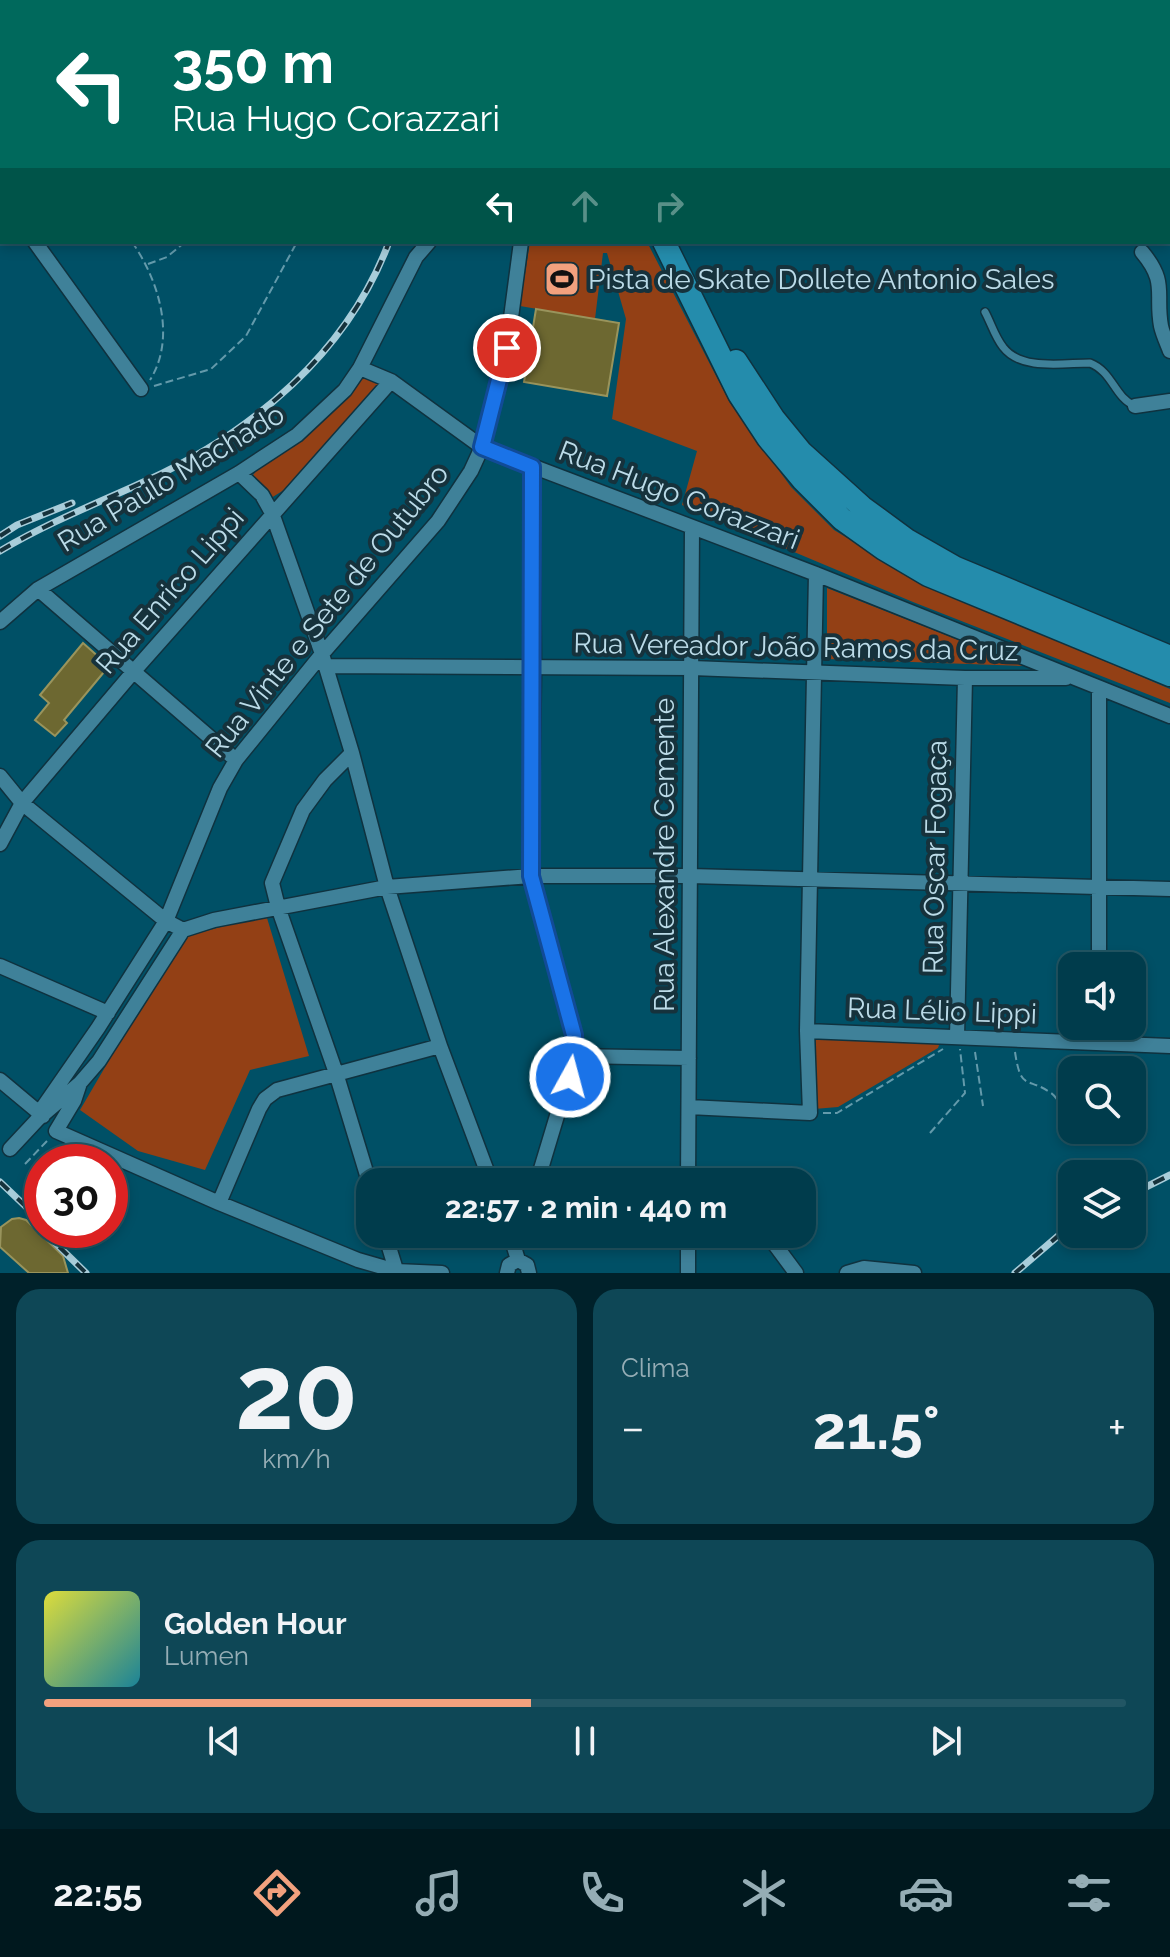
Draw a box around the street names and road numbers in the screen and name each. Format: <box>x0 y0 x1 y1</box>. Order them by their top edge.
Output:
street label: Rua Paulo Machado <box>52 397 290 559</box>
street label: Rua Hugo Corazzari <box>554 434 804 556</box>
street label: Rua Vinte e Sete de Outubro <box>198 458 456 764</box>
street label: Rua Enrico Lippi <box>89 502 251 680</box>
street label: Rua Vereador João Ramos da Cruz <box>573 627 1019 667</box>
street label: Rua Alexandre Cemente <box>648 698 681 1012</box>
street label: Rua Oscar Fogaça <box>916 740 954 974</box>
street label: Rua Lélio Lippi <box>846 991 1038 1031</box>

